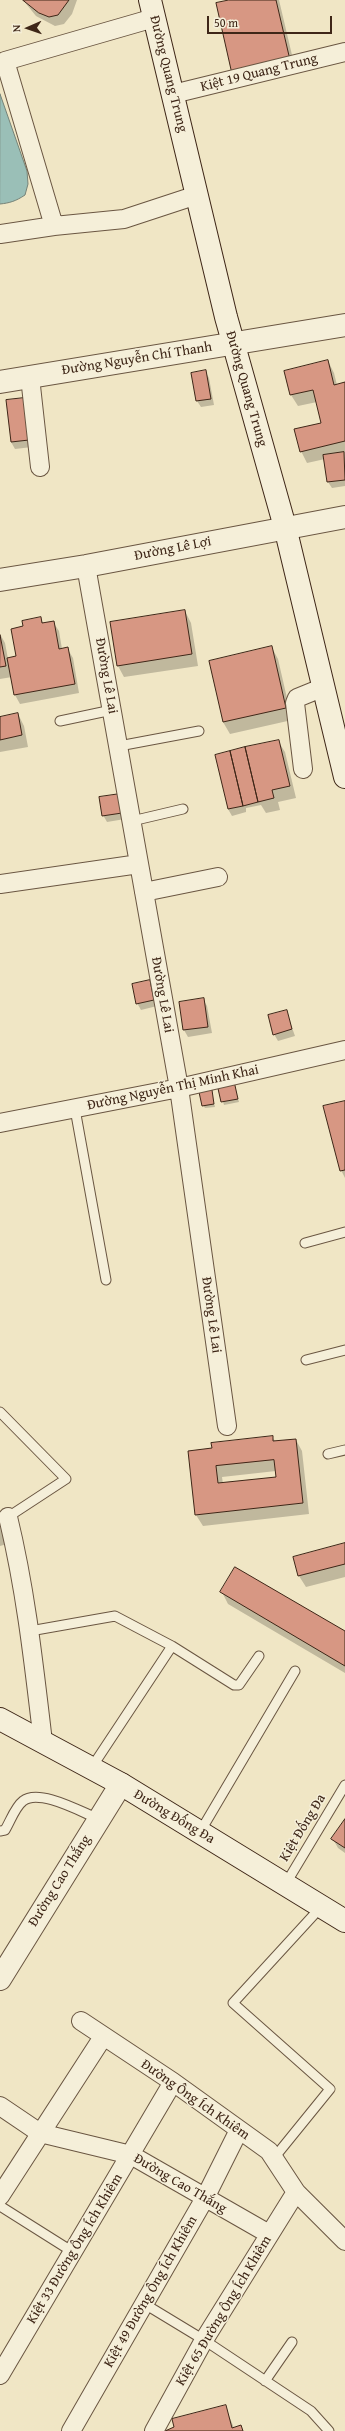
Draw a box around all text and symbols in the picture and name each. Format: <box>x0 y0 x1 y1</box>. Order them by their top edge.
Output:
north arrow <box>8 8 48 48</box>
scale bar <box>209 8 334 34</box>
street label: Đường Quang Trung <box>145 14 191 134</box>
text: 50 m <box>214 14 238 31</box>
text: N <box>8 24 24 32</box>
street label: Kiệt 19 Quang Trung <box>199 50 319 96</box>
street label: Đường Quang Trung <box>221 329 271 449</box>
street label: Đường Nguyễn Chí Thanh <box>61 339 213 379</box>
street label: Đường Lê Lợi <box>133 533 213 565</box>
street label: Đường Lê Lai <box>91 637 121 715</box>
street label: Đường Lê Lai <box>147 956 177 1034</box>
street label: Đường Nguyễn Thị Minh Khai <box>86 1062 260 1114</box>
street label: Đường Lê Lai <box>197 1276 225 1354</box>
street label: Đường Đống Đa <box>130 1786 218 1848</box>
street label: Kiệt Đống Đa <box>276 1791 330 1865</box>
street label: Đường Cao Thắng <box>25 1832 95 1930</box>
street label: Đường Ông Ích Khiêm <box>137 2056 253 2144</box>
street label: Đường Cao Thắng <box>130 2151 230 2217</box>
street label: Kiệt 33 Đường Ông Ích Khiêm <box>23 2171 127 2327</box>
street label: Kiệt 49 Đường Ông Ích Khiêm <box>101 2213 201 2371</box>
street label: Kiệt 65 Đường Ông Ích Khiêm <box>172 2233 276 2389</box>

